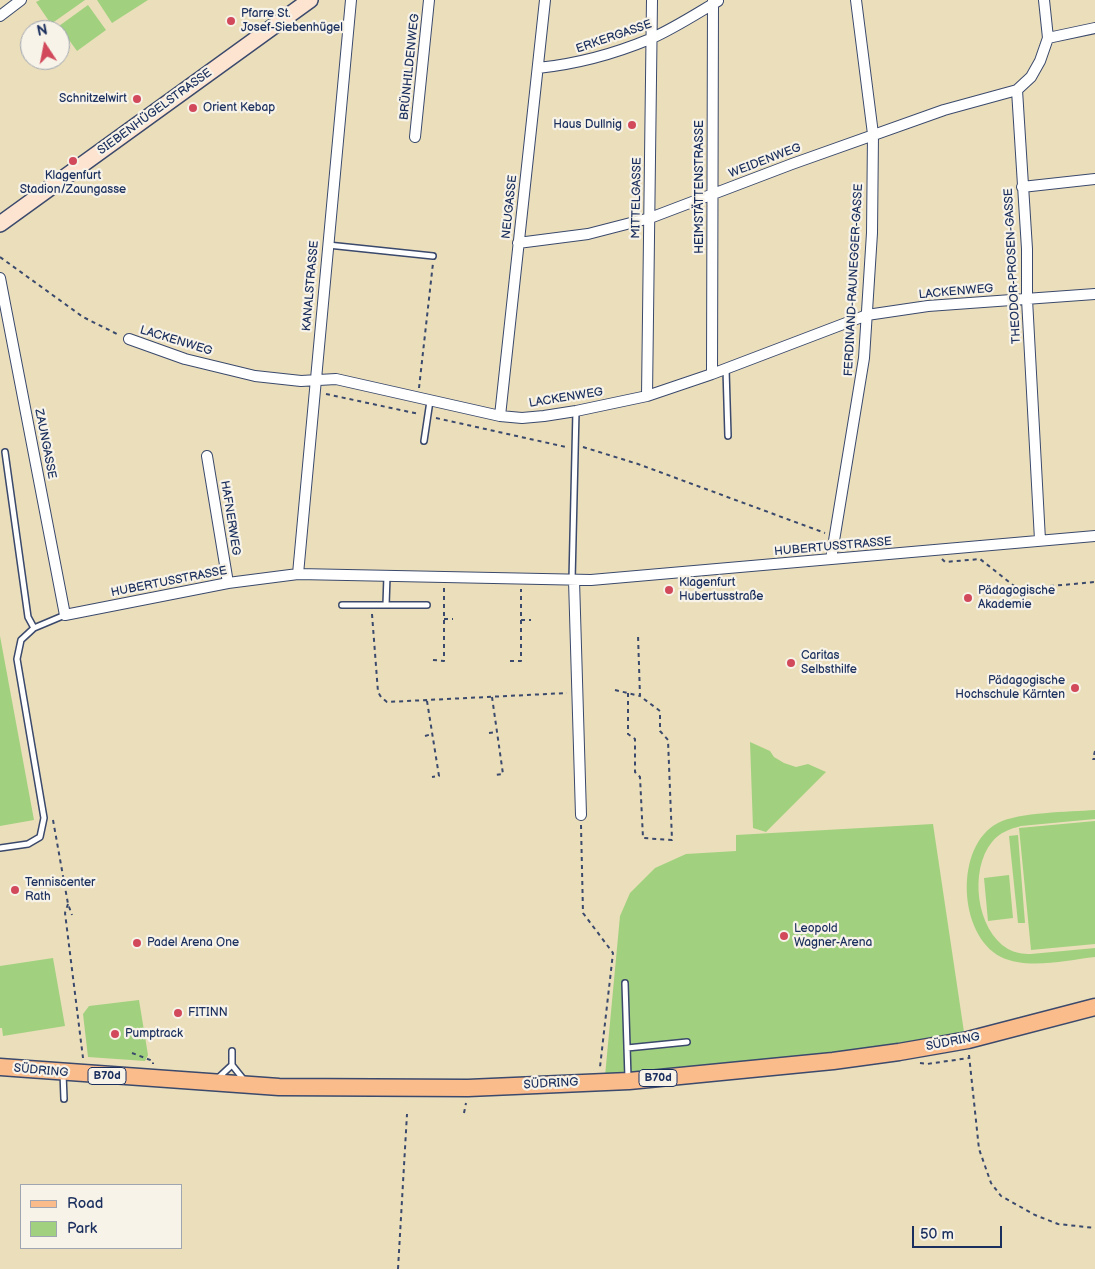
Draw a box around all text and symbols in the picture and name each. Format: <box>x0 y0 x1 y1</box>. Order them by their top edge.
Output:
place label: Pfarre St. Josef-Siebenhügel <box>241 7 343 35</box>
street label: BRÜNHILDENWEG <box>397 13 423 121</box>
marker: Pfarre St. Josef-Siebenhügel <box>225 15 237 27</box>
street label: ERKERGASSE <box>574 17 654 57</box>
north arrow <box>20 20 70 70</box>
text: N <box>35 21 49 40</box>
street label: SIEBENHÜGELSTRASSE <box>95 66 215 158</box>
place label: Schnitzelwirt <box>59 92 127 106</box>
marker: Schnitzelwirt <box>131 93 143 105</box>
place label: Orient Kebap <box>203 101 275 115</box>
marker: Orient Kebap <box>187 102 199 114</box>
place label: Haus Dullnig <box>553 118 622 132</box>
marker: Haus Dullnig <box>626 119 638 131</box>
street label: HEIMSTÄTTENSTRASSE <box>693 120 707 254</box>
street label: WEIDENWEG <box>727 141 803 181</box>
marker: Klagenfurt Stadion/Zaungasse <box>67 155 79 167</box>
street label: MITTELGASSE <box>629 157 645 239</box>
place label: Klagenfurt Stadion/Zaungasse <box>20 169 126 197</box>
street label: NEUGASSE <box>499 174 521 240</box>
street label: FERDINAND-RAUNEGGER-GASSE <box>842 183 866 377</box>
street label: THEODOR-PROSEN-GASSE <box>1002 188 1024 344</box>
street label: KANALSTRASSE <box>300 240 322 332</box>
street label: LACKENWEG <box>918 282 994 302</box>
street label: LACKENWEG <box>138 323 214 359</box>
street label: LACKENWEG <box>528 385 604 411</box>
street label: ZAUNGASSE <box>31 408 59 480</box>
street label: HAFNERWEG <box>217 480 243 556</box>
street label: HUBERTUSSTRASSE <box>774 535 892 559</box>
street label: HUBERTUSSTRASSE <box>110 564 228 600</box>
place label: Klagenfurt Hubertusstraße <box>679 576 763 604</box>
marker: Klagenfurt Hubertusstraße <box>663 584 675 596</box>
place label: Pädagogische Akademie <box>978 584 1055 612</box>
marker: Pädagogische Akademie <box>962 592 974 604</box>
place label: Caritas Selbsthilfe <box>801 649 857 677</box>
marker: Caritas Selbsthilfe <box>785 657 797 669</box>
place label: Pädagogische Hochschule Kärnten <box>955 674 1065 702</box>
marker: Pädagogische Hochschule Kärnten <box>1069 682 1081 694</box>
place label: Tenniscenter Rath <box>25 876 95 904</box>
marker: Tenniscenter Rath <box>9 884 21 896</box>
place label: Leopold Wagner-Arena <box>794 922 872 950</box>
marker: Leopold Wagner-Arena <box>778 930 790 942</box>
place label: Padel Arena One <box>147 936 239 950</box>
marker: Padel Arena One <box>131 937 143 949</box>
place label: FITINN <box>188 1006 228 1020</box>
marker: FITINN <box>172 1007 184 1019</box>
place label: Pumptrack <box>125 1027 183 1041</box>
marker: Pumptrack <box>109 1028 121 1040</box>
street label: SÜDRING <box>925 1030 981 1054</box>
street label: SÜDRING <box>13 1061 69 1081</box>
road number: B70d <box>88 1068 126 1084</box>
road number: B70d <box>639 1070 677 1086</box>
street label: SÜDRING <box>523 1075 579 1093</box>
legend <box>20 1184 182 1249</box>
text: Road <box>67 1194 103 1213</box>
scale bar <box>915 1216 1005 1248</box>
text: Park <box>67 1219 97 1238</box>
text: 50 m <box>920 1225 954 1244</box>

